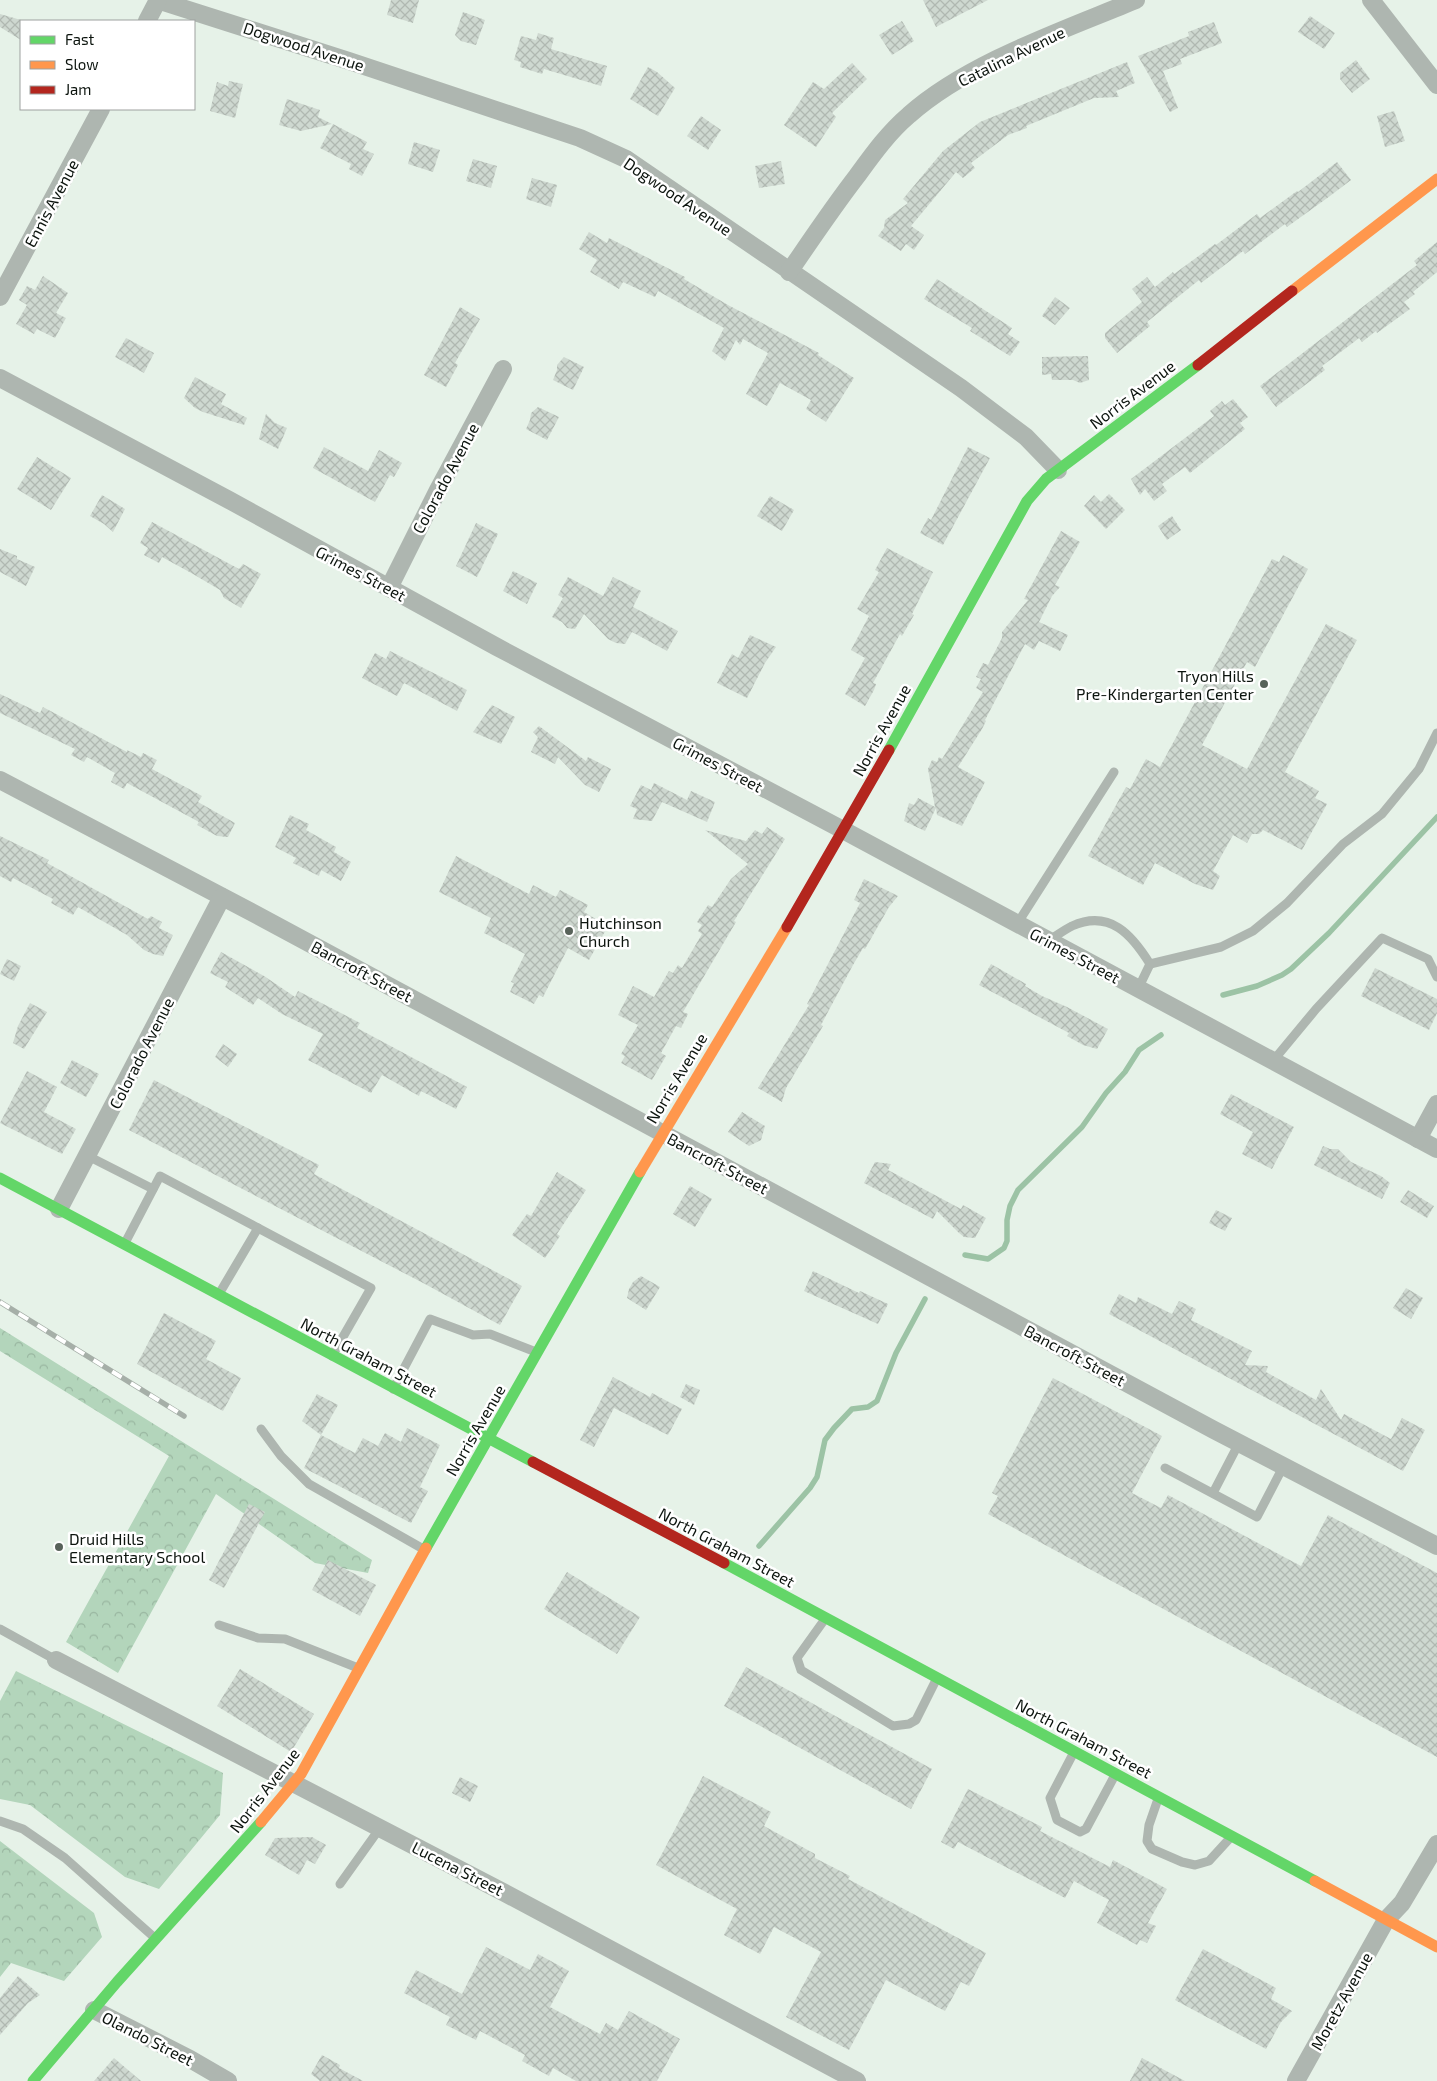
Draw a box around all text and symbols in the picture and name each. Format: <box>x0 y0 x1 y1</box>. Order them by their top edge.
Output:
street label: Dogwood Avenue <box>241 18 367 74</box>
legend <box>20 20 195 110</box>
street label: Catalina Avenue <box>955 22 1067 90</box>
text: Fast <box>65 30 95 48</box>
text: Slow <box>65 55 99 73</box>
text: Jam <box>65 80 91 98</box>
street label: Dogwood Avenue <box>620 153 736 239</box>
street label: Ennis Avenue <box>20 156 82 250</box>
street label: Norris Avenue <box>1086 356 1178 432</box>
street label: Colorado Avenue <box>408 420 482 536</box>
street label: Grimes Street <box>313 541 409 605</box>
place label: Tryon Hills Pre-Kindergarten Center <box>1076 666 1255 703</box>
marker: Tryon Hills Pre-Kindergarten Center <box>1258 678 1270 690</box>
street label: Norris Avenue <box>848 681 914 779</box>
street label: Grimes Street <box>670 732 766 796</box>
place label: Hutchinson Church <box>579 913 662 950</box>
street label: Grimes Street <box>1027 923 1123 987</box>
marker: Hutchinson Church <box>563 925 575 937</box>
street label: Bancroft Street <box>308 936 416 1006</box>
street label: Colorado Avenue <box>105 994 177 1112</box>
street label: Norris Avenue <box>642 1029 710 1127</box>
street label: Bancroft Street <box>664 1128 772 1198</box>
street label: North Graham Street <box>298 1313 440 1401</box>
street label: Bancroft Street <box>1021 1320 1129 1390</box>
street label: Norris Avenue <box>441 1381 509 1479</box>
street label: North Graham Street <box>656 1503 798 1591</box>
place label: Druid Hills Elementary School <box>69 1529 205 1566</box>
marker: Druid Hills Elementary School <box>53 1541 65 1553</box>
street label: North Graham Street <box>1013 1694 1155 1782</box>
street label: Norris Avenue <box>225 1744 303 1836</box>
street label: Lucena Street <box>409 1837 507 1899</box>
street label: Moretz Avenue <box>1306 1949 1376 2053</box>
street label: Olando Street <box>99 2007 197 2069</box>

